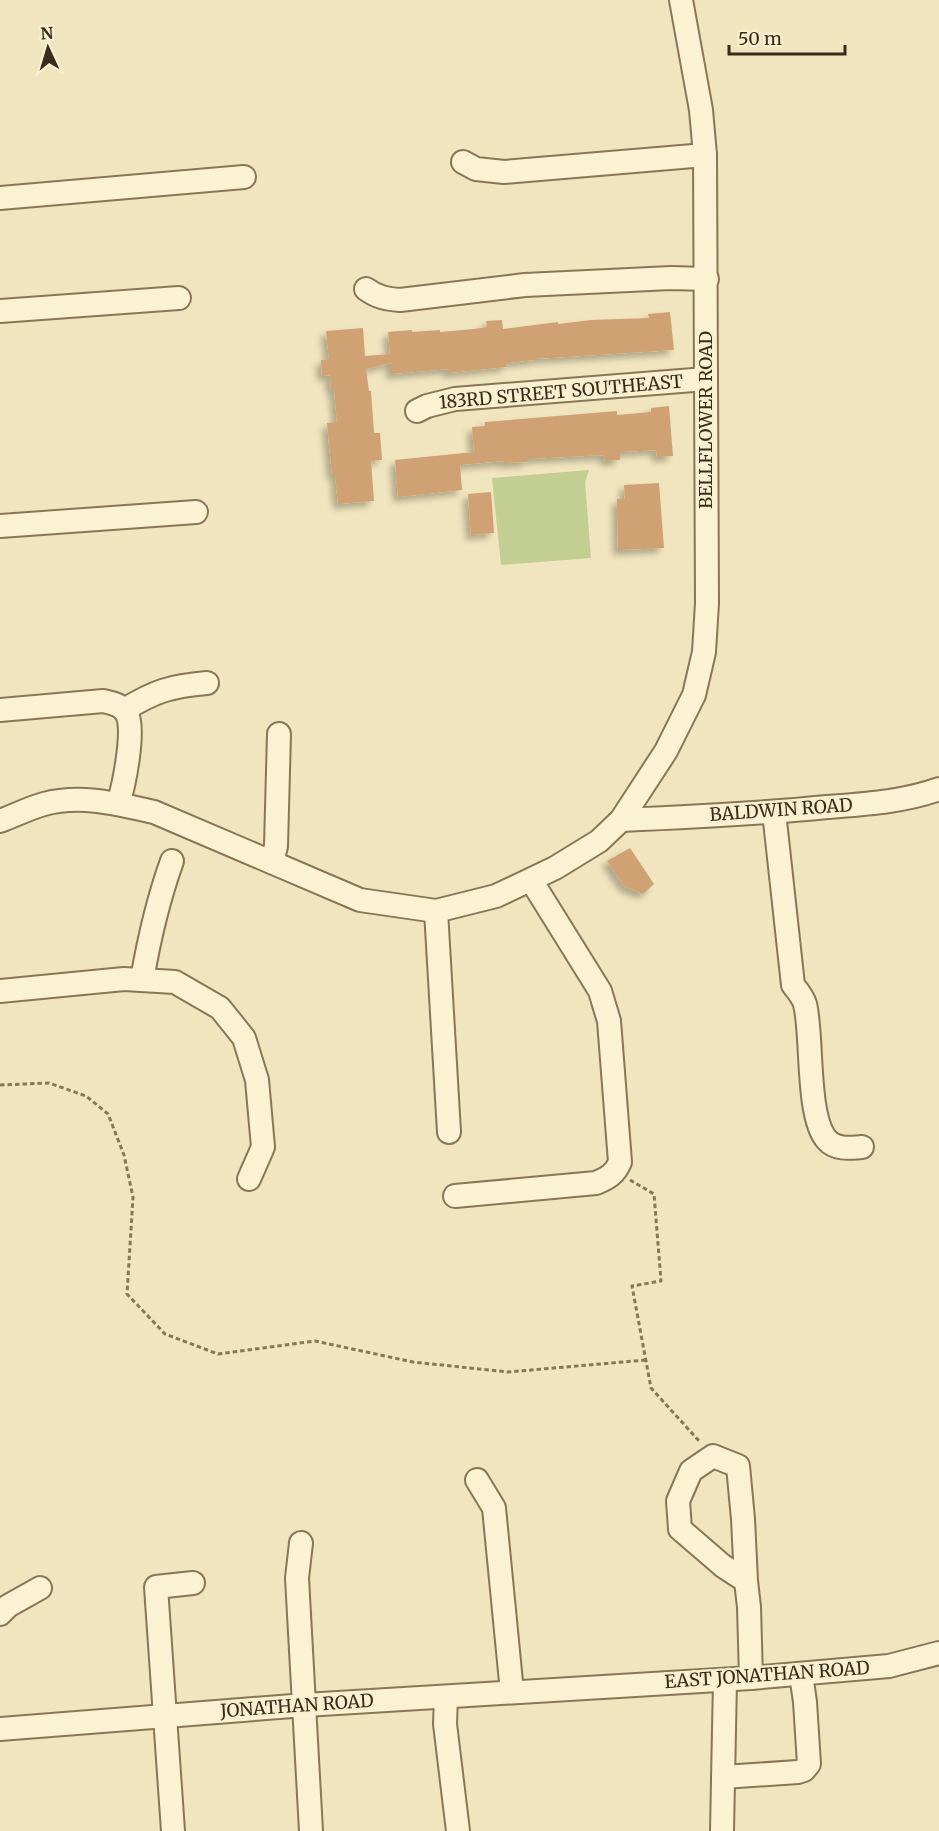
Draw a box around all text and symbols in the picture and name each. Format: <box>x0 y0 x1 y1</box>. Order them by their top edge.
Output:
north arrow <box>18 18 78 78</box>
scale bar <box>729 18 844 56</box>
text: N <box>40 23 54 43</box>
text: 50 m <box>738 27 782 50</box>
street label: BELLFLOWER ROAD <box>694 331 717 509</box>
street label: 183RD STREET SOUTHEAST <box>438 369 684 414</box>
street label: BALDWIN ROAD <box>709 793 853 826</box>
street label: EAST JONATHAN ROAD <box>664 1656 870 1693</box>
street label: JONATHAN ROAD <box>219 1689 374 1722</box>

